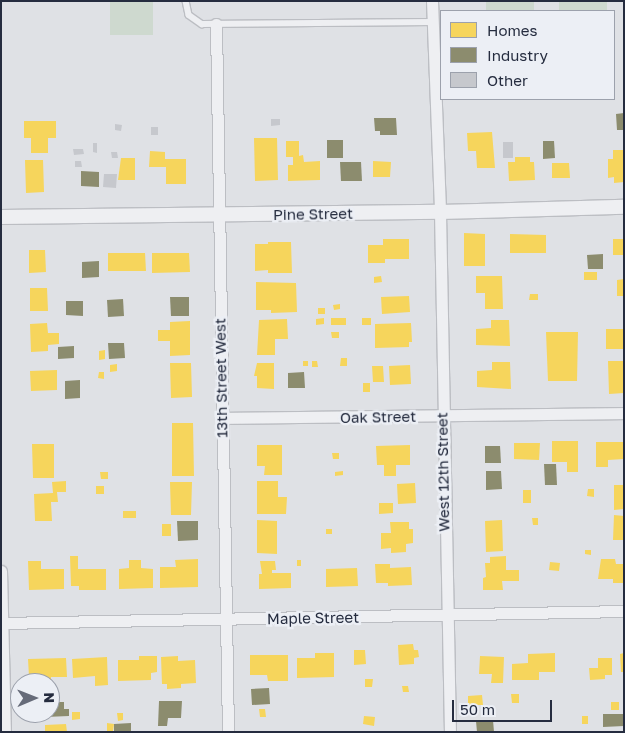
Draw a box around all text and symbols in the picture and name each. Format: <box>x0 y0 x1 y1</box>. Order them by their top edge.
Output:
legend <box>440 10 615 100</box>
text: Homes <box>487 21 537 39</box>
text: Industry <box>487 46 548 64</box>
text: Other <box>487 71 528 89</box>
street label: Pine Street <box>273 204 353 224</box>
street label: 13th Street West <box>211 318 231 438</box>
street label: Oak Street <box>340 407 416 427</box>
street label: West 12th Street <box>433 412 453 532</box>
street label: Maple Street <box>267 608 359 628</box>
north arrow <box>10 673 60 723</box>
scale bar <box>455 690 555 722</box>
text: N <box>41 692 58 703</box>
text: 50 m <box>460 700 495 718</box>

